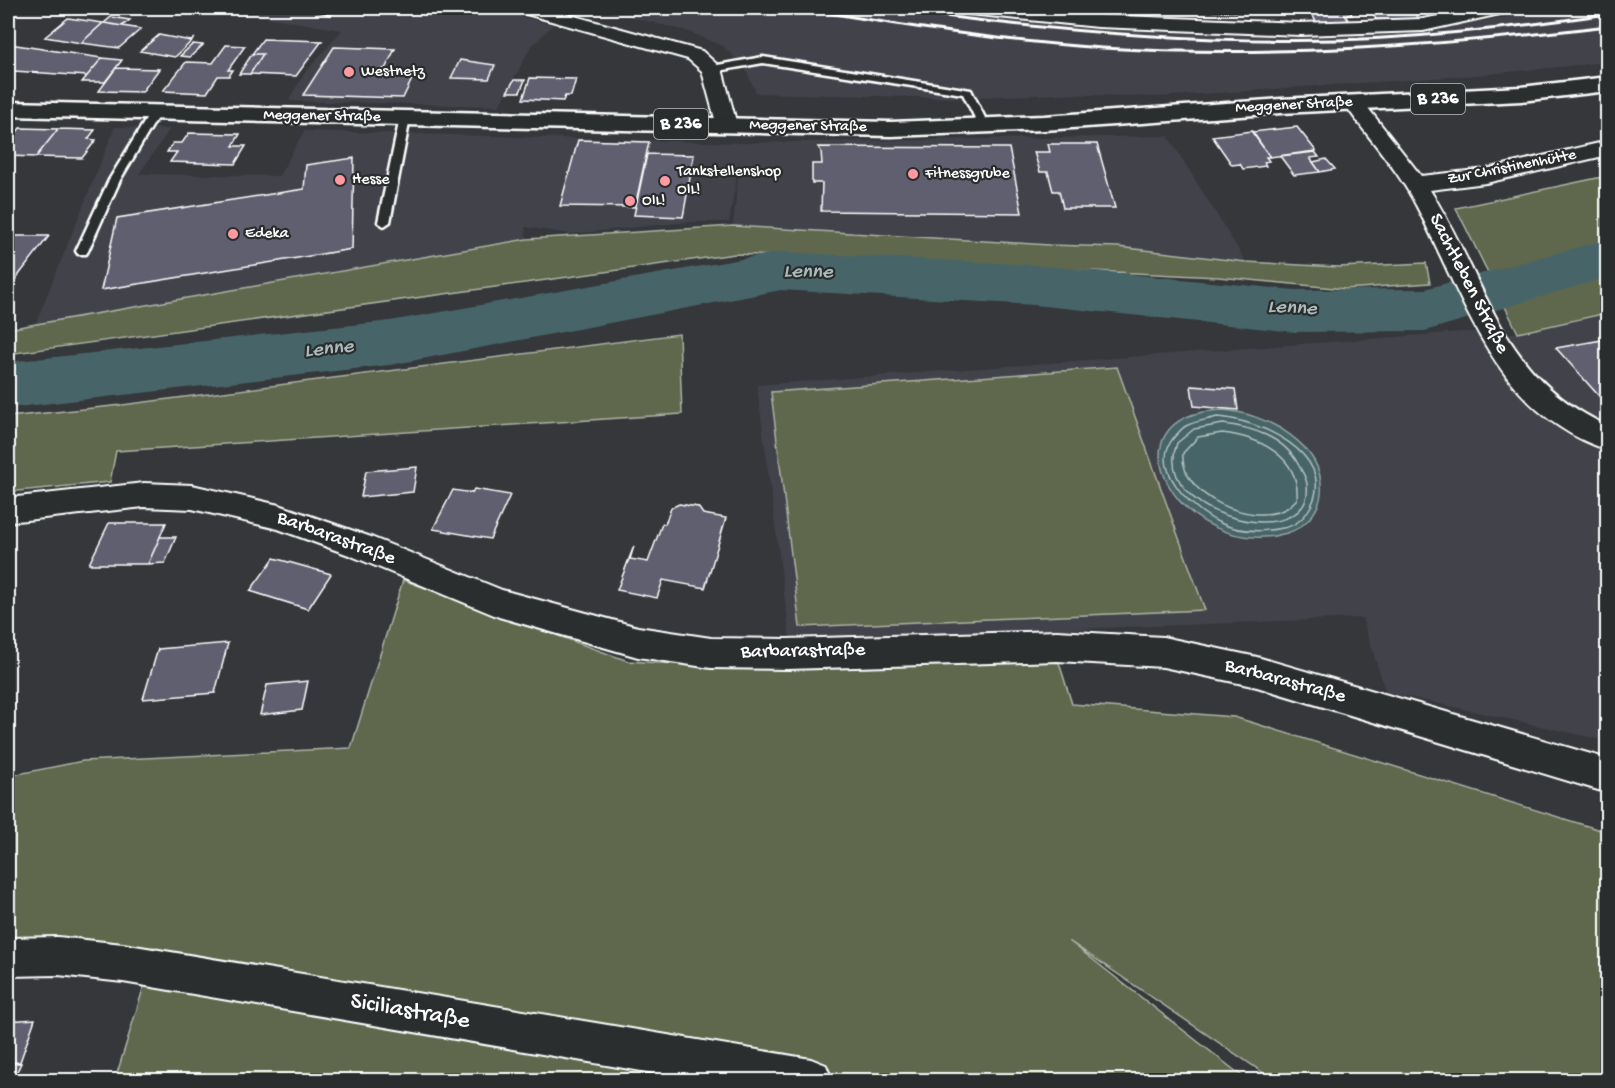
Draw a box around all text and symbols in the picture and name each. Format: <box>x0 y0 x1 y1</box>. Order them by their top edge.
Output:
place label: Westnetz <box>361 63 426 82</box>
marker: Westnetz <box>342 65 356 79</box>
road number: B 236 <box>1411 84 1465 114</box>
street label: Meggener Straße <box>1235 93 1354 119</box>
street label: Meggener Straße <box>263 106 382 128</box>
road number: B 236 <box>654 109 708 139</box>
street label: Meggener Straße <box>749 116 868 138</box>
street label: Zur Christinenhütte <box>1446 146 1579 190</box>
place label: Tankstellenshop OIL! <box>676 163 781 200</box>
place label: Fitnessgrube <box>924 165 1011 184</box>
marker: Fitnessgrube <box>906 167 920 181</box>
place label: Hesse <box>352 171 390 190</box>
marker: Hesse <box>333 173 347 187</box>
marker: Tankstellenshop OIL! <box>658 174 672 188</box>
place label: OIL! <box>642 192 665 211</box>
marker: OIL! <box>623 194 637 208</box>
street label: Sachtleben Straße <box>1423 210 1514 358</box>
place label: Edeka <box>245 225 290 244</box>
marker: Edeka <box>226 227 240 241</box>
water label: Lenne <box>783 260 834 286</box>
water label: Lenne <box>1267 295 1318 323</box>
water label: Lenne <box>303 335 356 365</box>
street label: Barbarastraße <box>273 507 399 571</box>
street label: Barbarastraße <box>740 639 866 665</box>
street label: Barbarastraße <box>1221 655 1349 709</box>
street label: Siciliastraße <box>348 987 473 1037</box>

